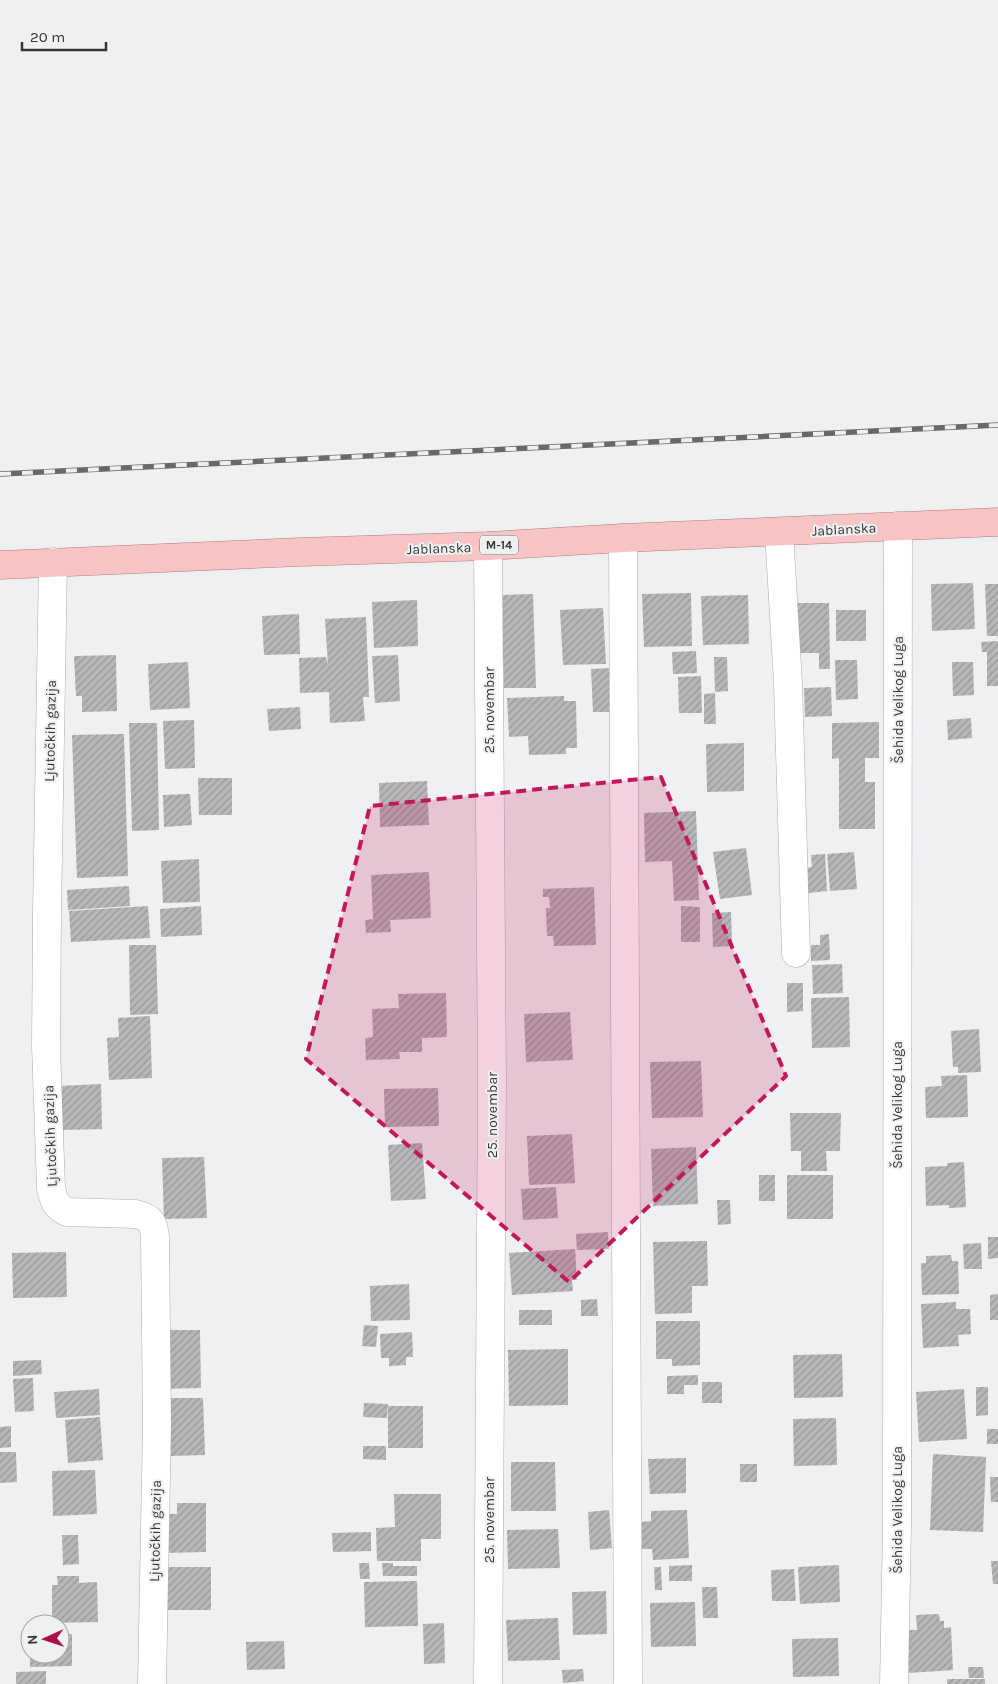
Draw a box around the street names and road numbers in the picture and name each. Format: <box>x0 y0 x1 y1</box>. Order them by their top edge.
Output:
street label: Jablanska <box>811 519 877 540</box>
road number: M-14 <box>480 536 518 554</box>
street label: Jablanska <box>406 539 472 558</box>
street label: Šehida Velikog Luga <box>890 636 907 764</box>
street label: 25. novembar <box>481 666 498 753</box>
street label: Ljutočkih gazija <box>41 680 60 782</box>
street label: Šehida Velikog Luga <box>889 1041 906 1169</box>
street label: 25. novembar <box>484 1071 501 1158</box>
street label: Ljutočkih gazija <box>40 1085 61 1187</box>
street label: Šehida Velikog Luga <box>889 1446 906 1574</box>
street label: 25. novembar <box>481 1476 498 1563</box>
street label: Ljutočkih gazija <box>146 1480 165 1582</box>

